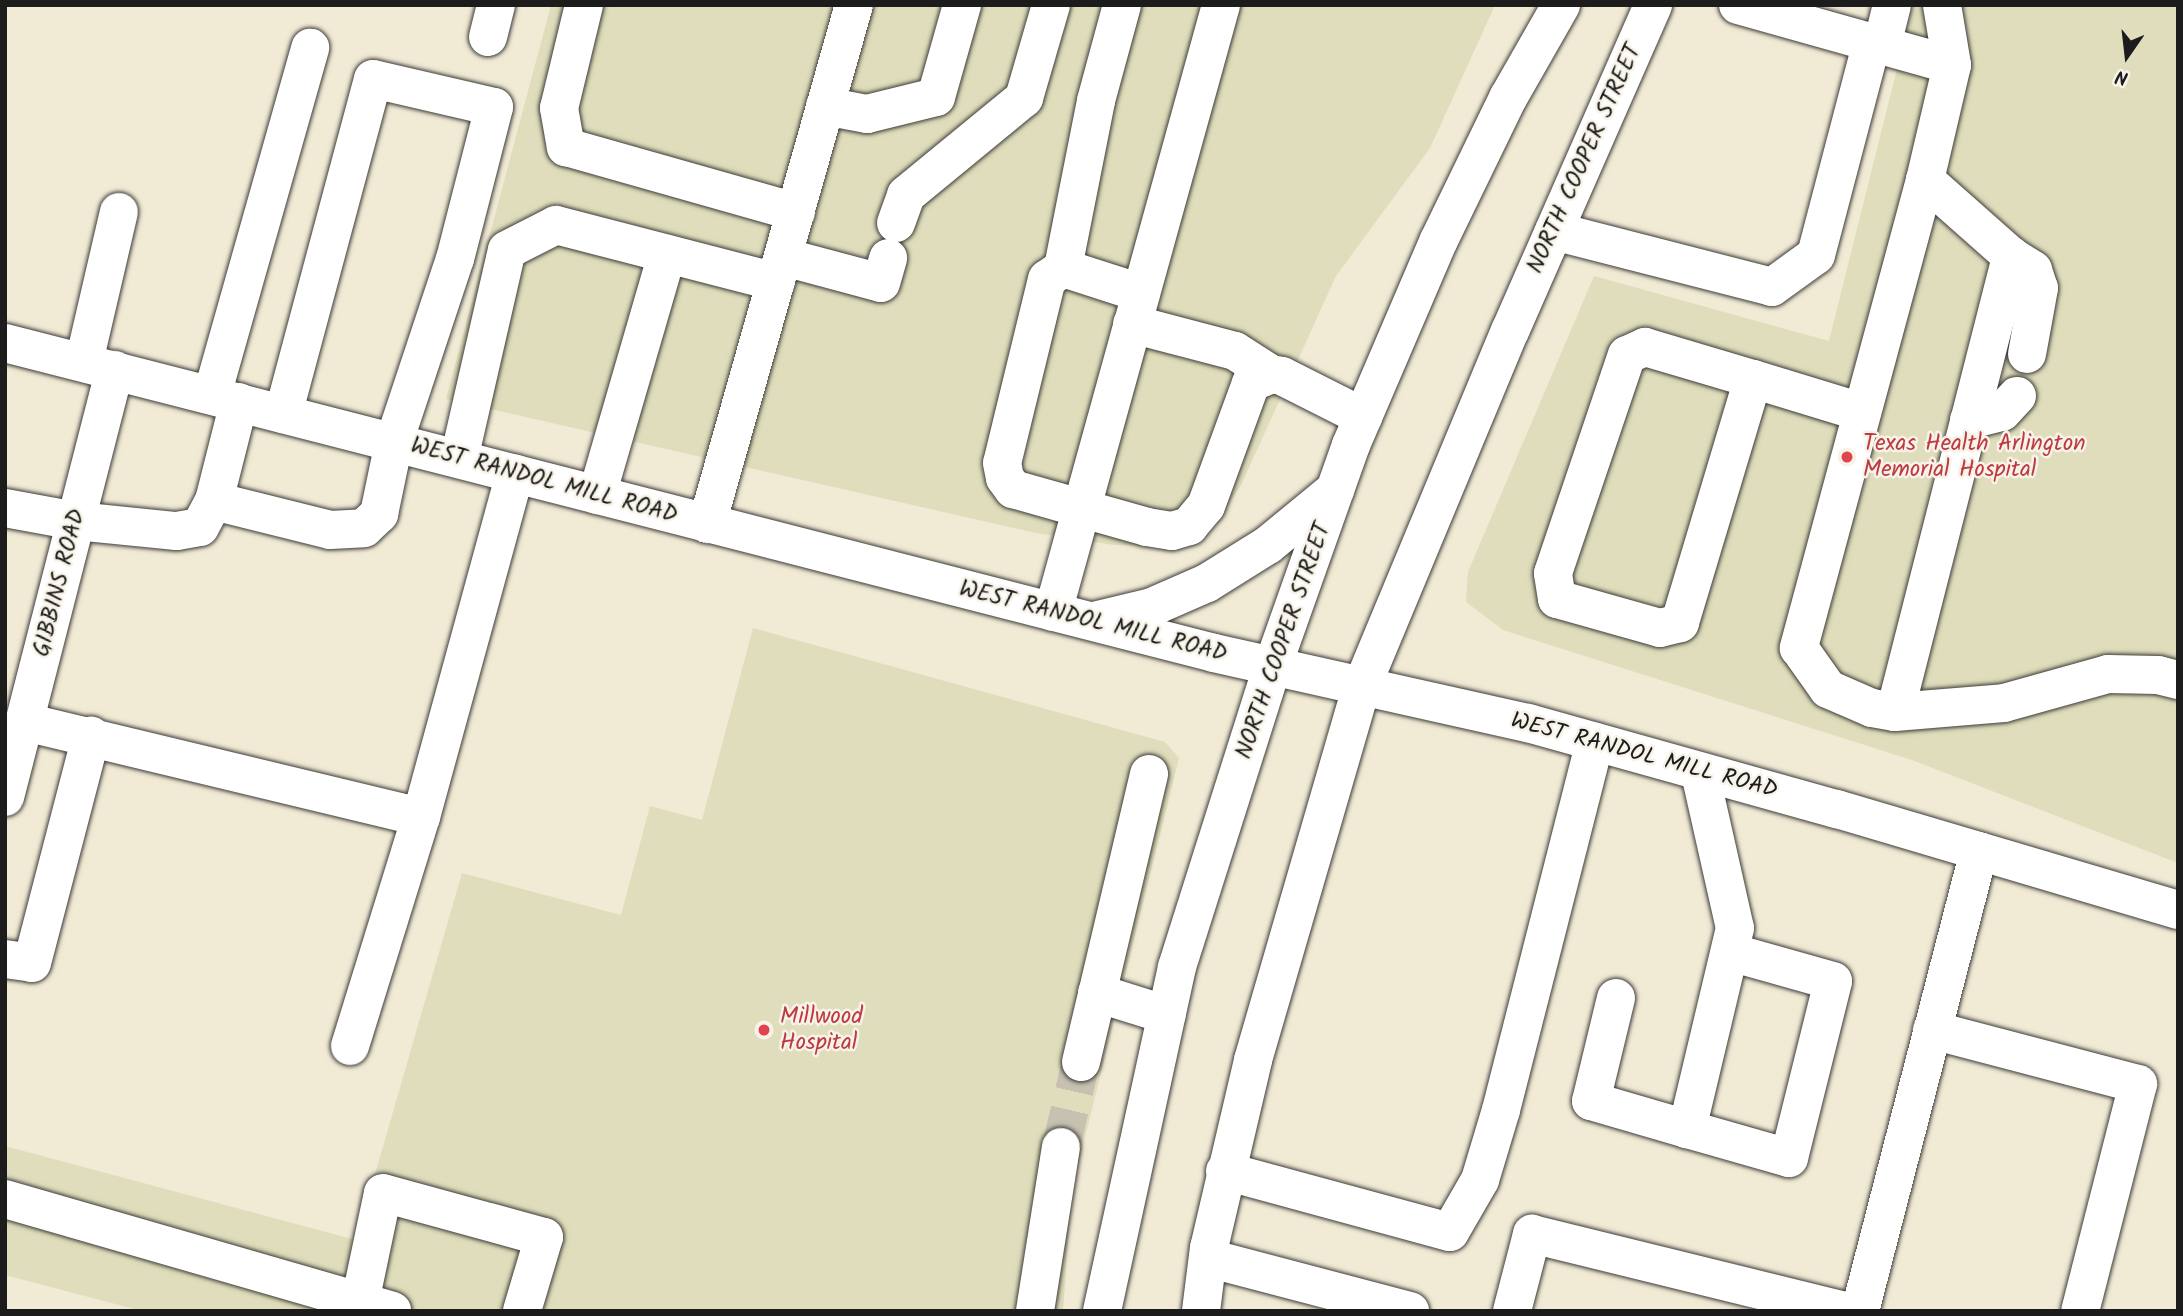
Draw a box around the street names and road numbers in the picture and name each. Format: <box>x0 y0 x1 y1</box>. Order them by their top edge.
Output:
street label: NORTH COOPER STREET <box>1522 40 1648 278</box>
street label: WEST RANDOL MILL ROAD <box>408 432 680 530</box>
street label: GIBBINS ROAD <box>28 506 92 660</box>
street label: NORTH COOPER STREET <box>1231 519 1337 763</box>
street label: WEST RANDOL MILL ROAD <box>956 575 1230 669</box>
street label: WEST RANDOL MILL ROAD <box>1508 707 1780 805</box>

